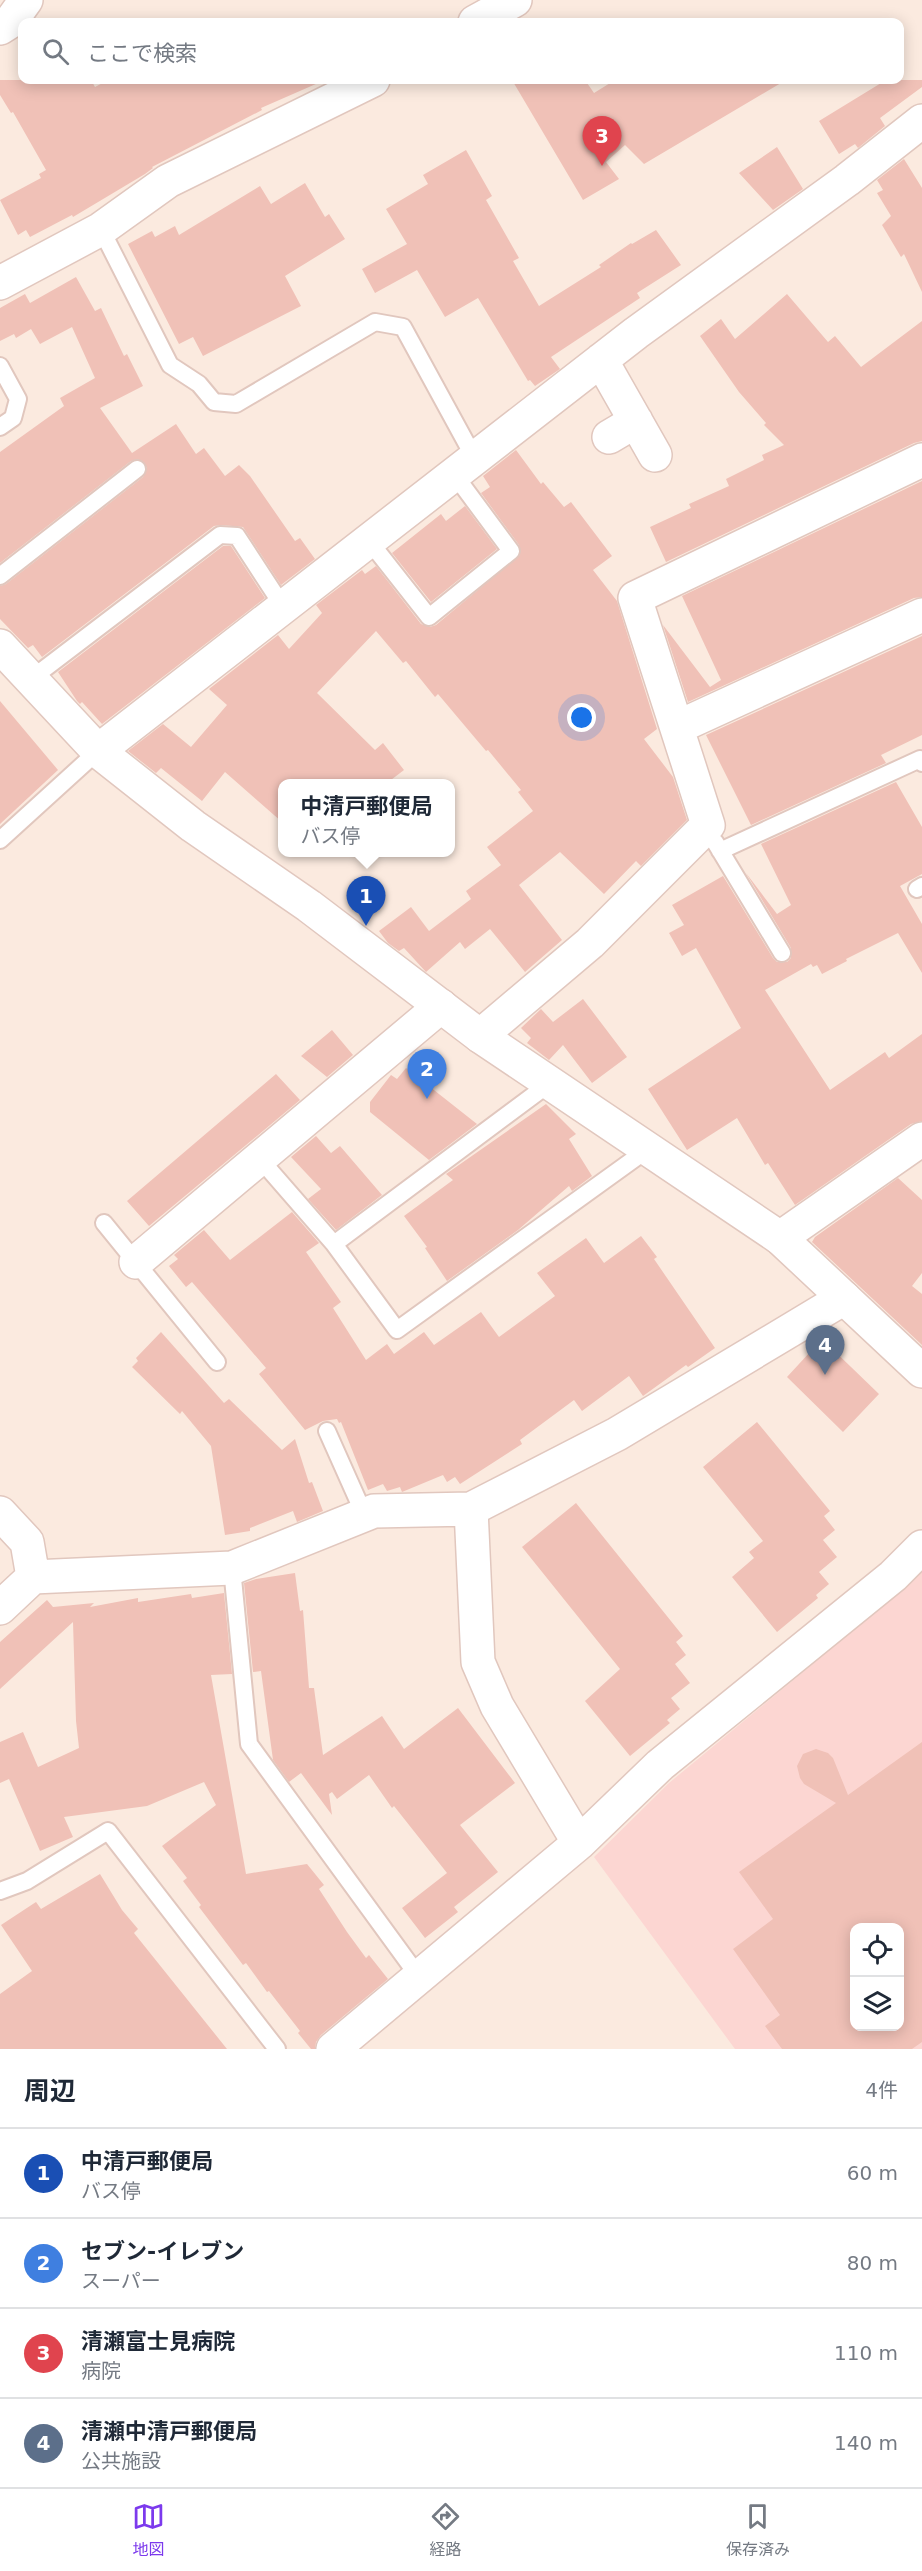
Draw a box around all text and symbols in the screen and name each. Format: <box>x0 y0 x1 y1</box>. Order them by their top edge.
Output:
search box <box>18 18 904 84</box>
icon: search <box>39 35 72 68</box>
text: ここで検索 <box>87 41 197 66</box>
pin: 3 <box>582 116 622 166</box>
your location <box>567 703 596 732</box>
popup <box>278 779 455 857</box>
text: 中清戸郵便局 <box>300 794 433 819</box>
text: バス停 <box>300 824 360 848</box>
pin: 1 <box>346 876 386 926</box>
pin: 2 <box>408 1050 446 1099</box>
pin: 4 <box>806 1326 844 1375</box>
map controls <box>850 1923 904 2031</box>
button: locate <box>850 1923 904 1977</box>
button: layers <box>850 1977 904 2031</box>
text: 周辺 <box>24 2076 76 2106</box>
text: 4件 <box>865 2078 898 2102</box>
text: 中清戸郵便局 <box>81 2149 213 2174</box>
text: 1 <box>37 2161 50 2185</box>
text: 60 m <box>847 2161 898 2185</box>
text: バス停 <box>81 2179 141 2203</box>
text: セブン-イレブン <box>81 2239 244 2264</box>
text: 2 <box>37 2251 50 2275</box>
text: 80 m <box>847 2251 898 2275</box>
text: スーパー <box>81 2269 161 2293</box>
text: 清瀬富士見病院 <box>81 2329 235 2354</box>
text: 3 <box>37 2341 50 2365</box>
text: 110 m <box>834 2341 898 2365</box>
text: 病院 <box>81 2359 121 2383</box>
text: 清瀬中清戸郵便局 <box>81 2419 257 2444</box>
text: 4 <box>37 2431 50 2455</box>
text: 140 m <box>834 2431 898 2455</box>
text: 公共施設 <box>81 2449 161 2473</box>
tab: 地図 <box>132 2500 165 2560</box>
tab: 経路 <box>429 2500 462 2560</box>
tab: 保存済み <box>726 2500 790 2560</box>

